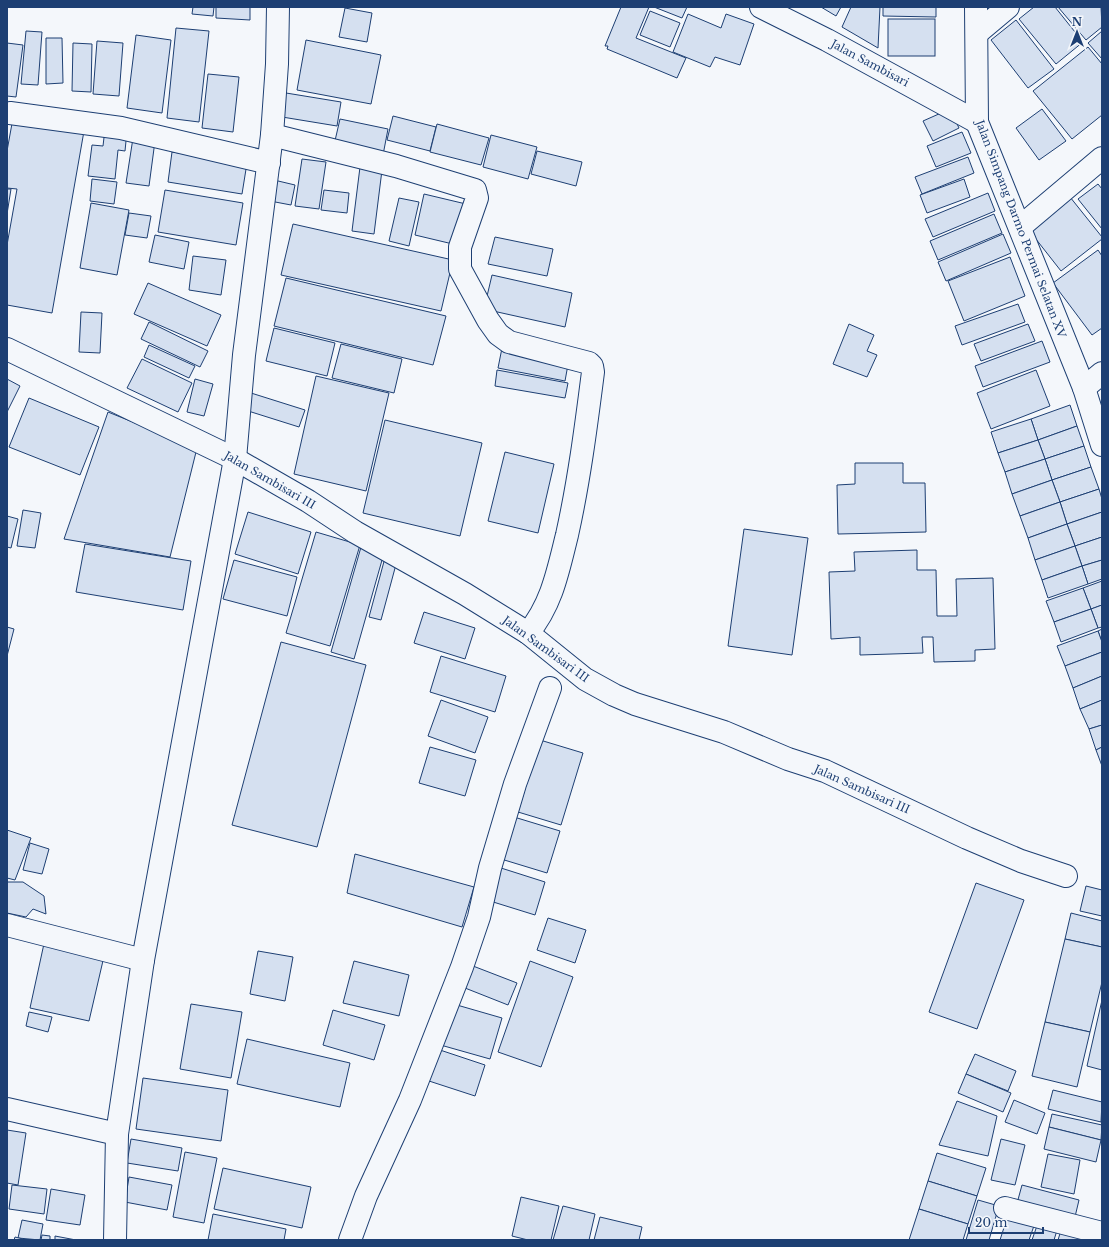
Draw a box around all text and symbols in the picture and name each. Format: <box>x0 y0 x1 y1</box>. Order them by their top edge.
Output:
north arrow <box>1057 12 1097 52</box>
text: N <box>1072 15 1083 29</box>
street label: Jalan Sambisari <box>827 36 912 90</box>
street label: Jalan Simpang Darmo Permai Selatan XV <box>972 116 1069 340</box>
street label: Jalan Sambisari III <box>220 447 319 512</box>
street label: Jalan Sambisari III <box>498 612 592 685</box>
street label: Jalan Sambisari III <box>810 761 912 817</box>
scale bar <box>969 1209 1043 1235</box>
text: 20 m <box>975 1215 1007 1230</box>

